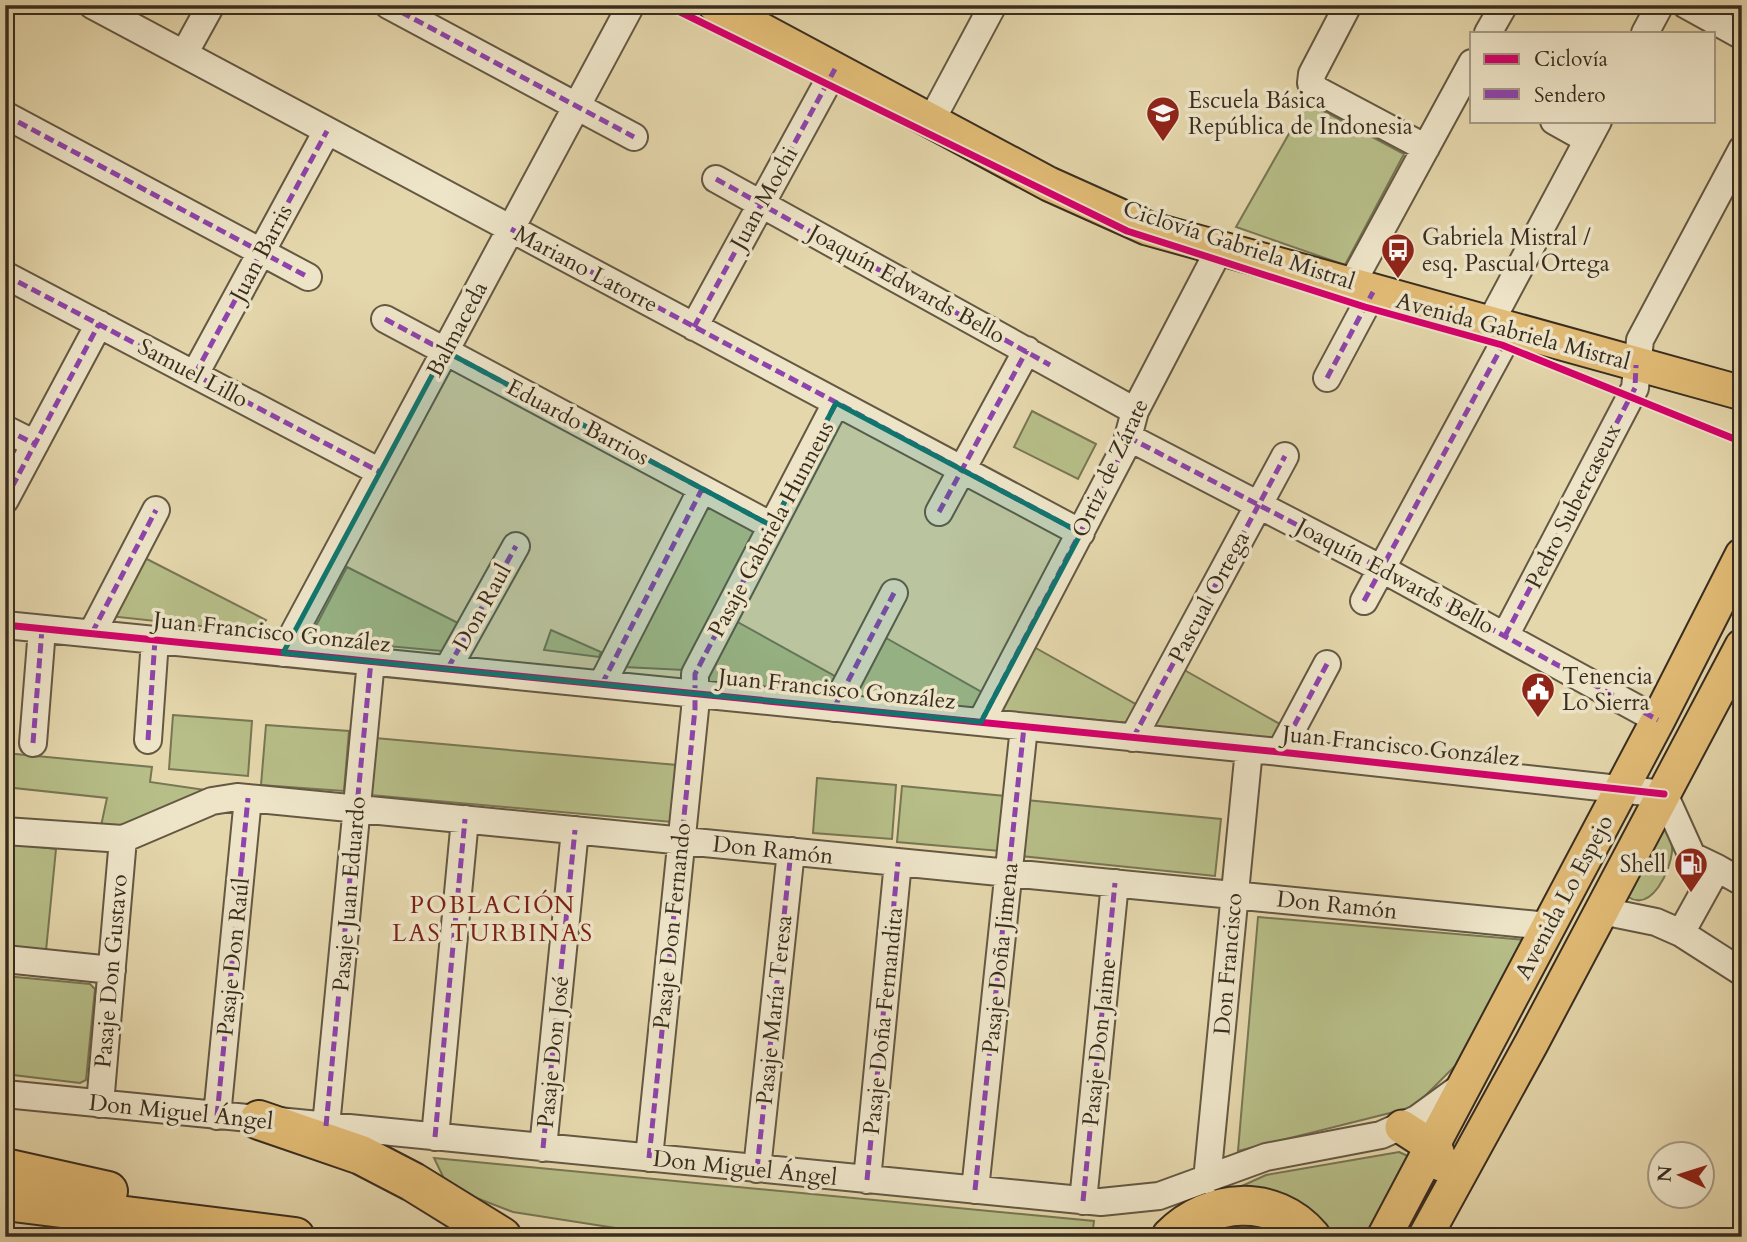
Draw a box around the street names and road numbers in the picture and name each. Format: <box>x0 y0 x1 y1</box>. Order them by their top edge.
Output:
street label: Juan Mochi <box>722 141 805 258</box>
street label: Ciclovía Gabriela Mistral <box>1119 193 1359 297</box>
street label: Juan Barris <box>221 199 300 310</box>
street label: Joaquín Edwards Bello <box>801 216 1011 351</box>
street label: Mariano Latorre <box>509 218 663 320</box>
street label: Balmaceda <box>419 276 495 382</box>
street label: Avenida Gabriela Mistral <box>1392 285 1634 377</box>
street label: Samuel Lillo <box>133 331 253 415</box>
street label: Eduardo Barrios <box>501 371 655 473</box>
street label: Ortiz de Zárate <box>1064 394 1156 542</box>
street label: Pasaje Gabriela Hunneus <box>701 415 841 643</box>
street label: Pedro Subercaseux <box>1518 418 1628 594</box>
street label: Joaquín Edwards Bello <box>1288 509 1500 641</box>
street label: Pascual Ortega <box>1161 526 1257 668</box>
street label: Don Raul <box>445 558 519 656</box>
street label: Juan Francisco González <box>149 604 392 660</box>
street label: Juan Francisco González <box>714 661 957 717</box>
street label: Juan Francisco González <box>1278 718 1521 774</box>
street label: Pasaje Juan Eduardo <box>325 795 373 993</box>
street label: Avenida Lo Espejo <box>1508 809 1620 985</box>
street label: Pasaje Don Fernando <box>646 821 698 1031</box>
street label: Don Ramón <box>711 828 835 872</box>
street label: Pasaje Doña Jimena <box>975 861 1025 1055</box>
street label: Pasaje Don Gustavo <box>87 873 135 1069</box>
street label: Pasaje Don Raúl <box>209 876 257 1038</box>
street label: Don Ramón <box>1275 883 1399 927</box>
street label: Don Francisco <box>1206 892 1250 1036</box>
street label: Pasaje Doña Fernandita <box>856 906 910 1136</box>
street label: Pasaje María Teresa <box>749 914 799 1106</box>
street label: Pasaje Don Jaime <box>1075 956 1123 1128</box>
street label: Pasaje Don José <box>530 974 576 1130</box>
street label: Don Miguel Ángel <box>87 1087 275 1137</box>
street label: Don Miguel Ángel <box>651 1143 839 1193</box>

